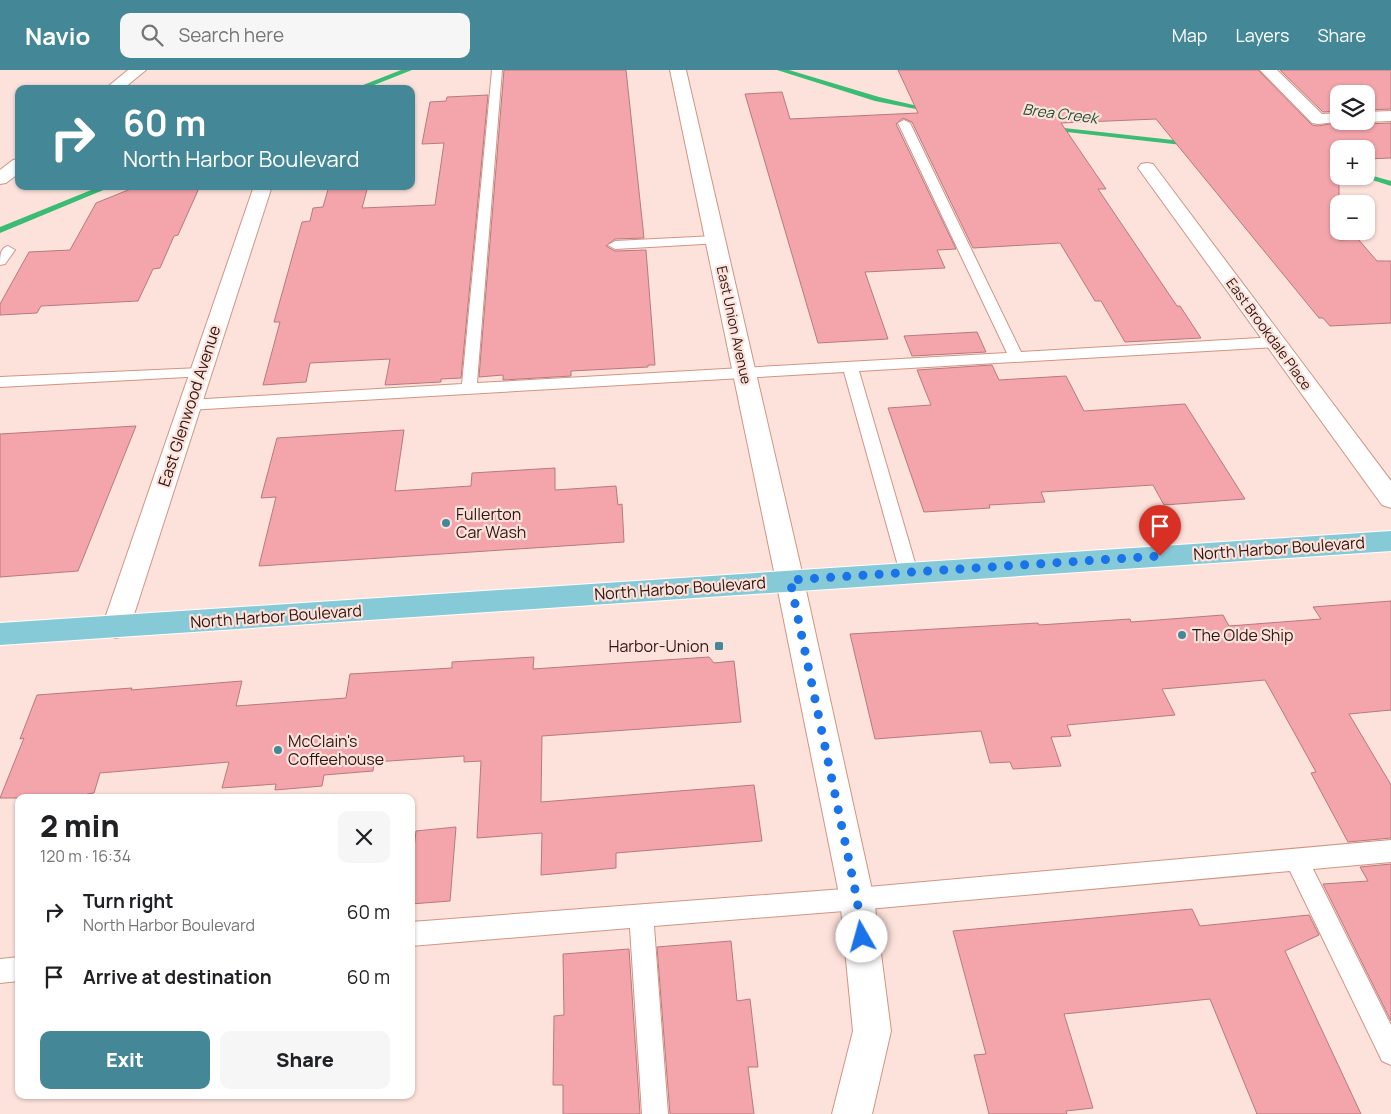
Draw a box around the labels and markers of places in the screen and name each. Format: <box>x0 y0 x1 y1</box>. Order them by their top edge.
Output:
place label: Fullerton Car Wash <box>456 503 526 543</box>
pin <box>1139 505 1181 556</box>
marker: Fullerton Car Wash <box>440 517 452 529</box>
place label: The Olde Ship <box>1192 624 1294 646</box>
marker: The Olde Ship <box>1176 629 1188 641</box>
place label: Harbor-Union <box>609 635 709 657</box>
marker: Harbor-Union <box>713 640 725 652</box>
place label: McClain's Coffeehouse <box>288 730 384 770</box>
marker: McClain's Coffeehouse <box>272 744 284 756</box>

